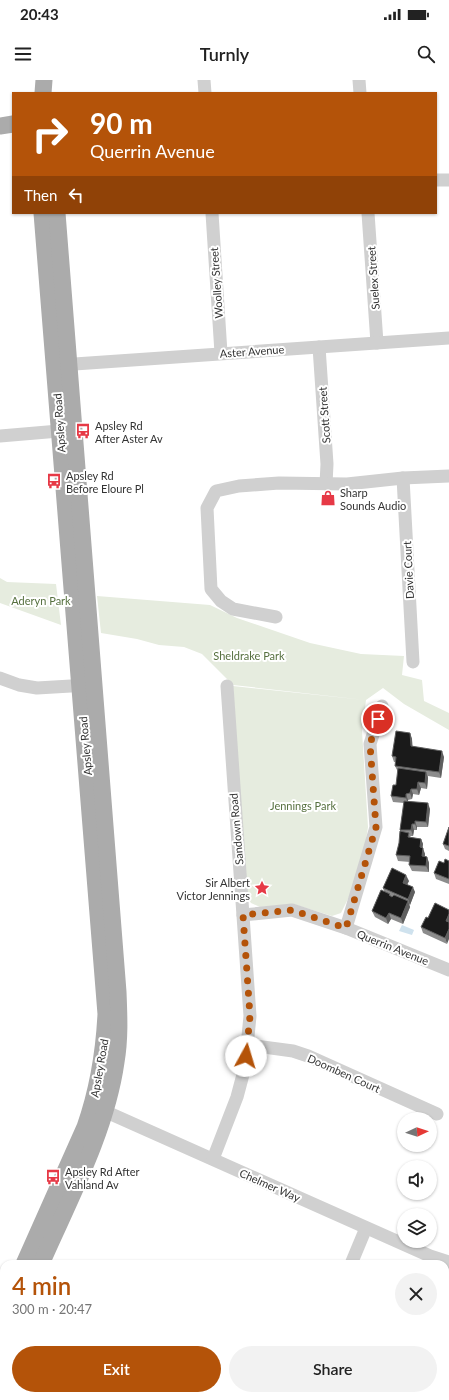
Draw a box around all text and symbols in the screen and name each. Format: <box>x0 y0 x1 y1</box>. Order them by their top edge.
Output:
text: 20:43 <box>20 5 59 23</box>
icon: menu <box>12 43 34 65</box>
text: Turnly <box>200 43 249 65</box>
icon: search <box>415 43 437 65</box>
text: 90 m <box>90 106 153 140</box>
icon: right <box>24 108 76 160</box>
text: Querrin Avenue <box>90 140 215 162</box>
icon: left <box>65 184 87 206</box>
text: Then <box>24 186 57 204</box>
street label: Suelex Street <box>364 246 382 310</box>
street label: Woolley Street <box>207 247 225 319</box>
street label: Aster Avenue <box>219 342 285 360</box>
street label: Scott Street <box>316 386 332 444</box>
street label: Apsley Road <box>50 393 68 453</box>
place label: Apsley Rd After Aster Av <box>95 419 163 445</box>
bus stop icon: Apsley Rd After Aster Av <box>74 422 92 440</box>
place label: Apsley Rd Before Eloure Pl <box>66 469 144 495</box>
bus stop icon: Apsley Rd Before Eloure Pl <box>45 472 63 490</box>
place label: Sharp Sounds Audio <box>340 486 406 512</box>
shop icon: Sharp Sounds Audio <box>319 489 337 507</box>
street label: Davie Court <box>400 541 416 599</box>
park label: Aderyn Park <box>11 594 71 607</box>
park label: Sheldrake Park <box>213 649 285 662</box>
pin <box>361 702 395 736</box>
icon: arrive <box>367 708 389 730</box>
street label: Apsley Road <box>76 716 94 776</box>
street label: Sandown Road <box>226 793 246 865</box>
park label: Jennings Park <box>270 799 336 812</box>
place label: Sir Albert Victor Jennings <box>176 876 250 902</box>
place icon: Sir Albert Victor Jennings <box>253 879 271 897</box>
street label: Querrin Avenue <box>355 927 431 967</box>
position arrow <box>225 1035 267 1077</box>
street label: Apsley Road <box>87 1038 111 1098</box>
street label: Doomben Court <box>306 1051 382 1095</box>
north arrow <box>397 1112 437 1152</box>
map controls <box>397 1112 437 1248</box>
button: sound <box>397 1160 437 1200</box>
place label: Apsley Rd After Vahland Av <box>65 1165 140 1191</box>
street label: Chelmer Way <box>238 1166 303 1204</box>
bus stop icon: Apsley Rd After Vahland Av <box>44 1168 62 1186</box>
button: layers <box>397 1208 437 1248</box>
text: 4 min <box>12 1271 71 1300</box>
button: close <box>395 1273 437 1315</box>
text: 300 m · 20:47 <box>12 1301 92 1317</box>
button: Exit <box>12 1346 221 1392</box>
button: Share <box>229 1346 437 1392</box>

